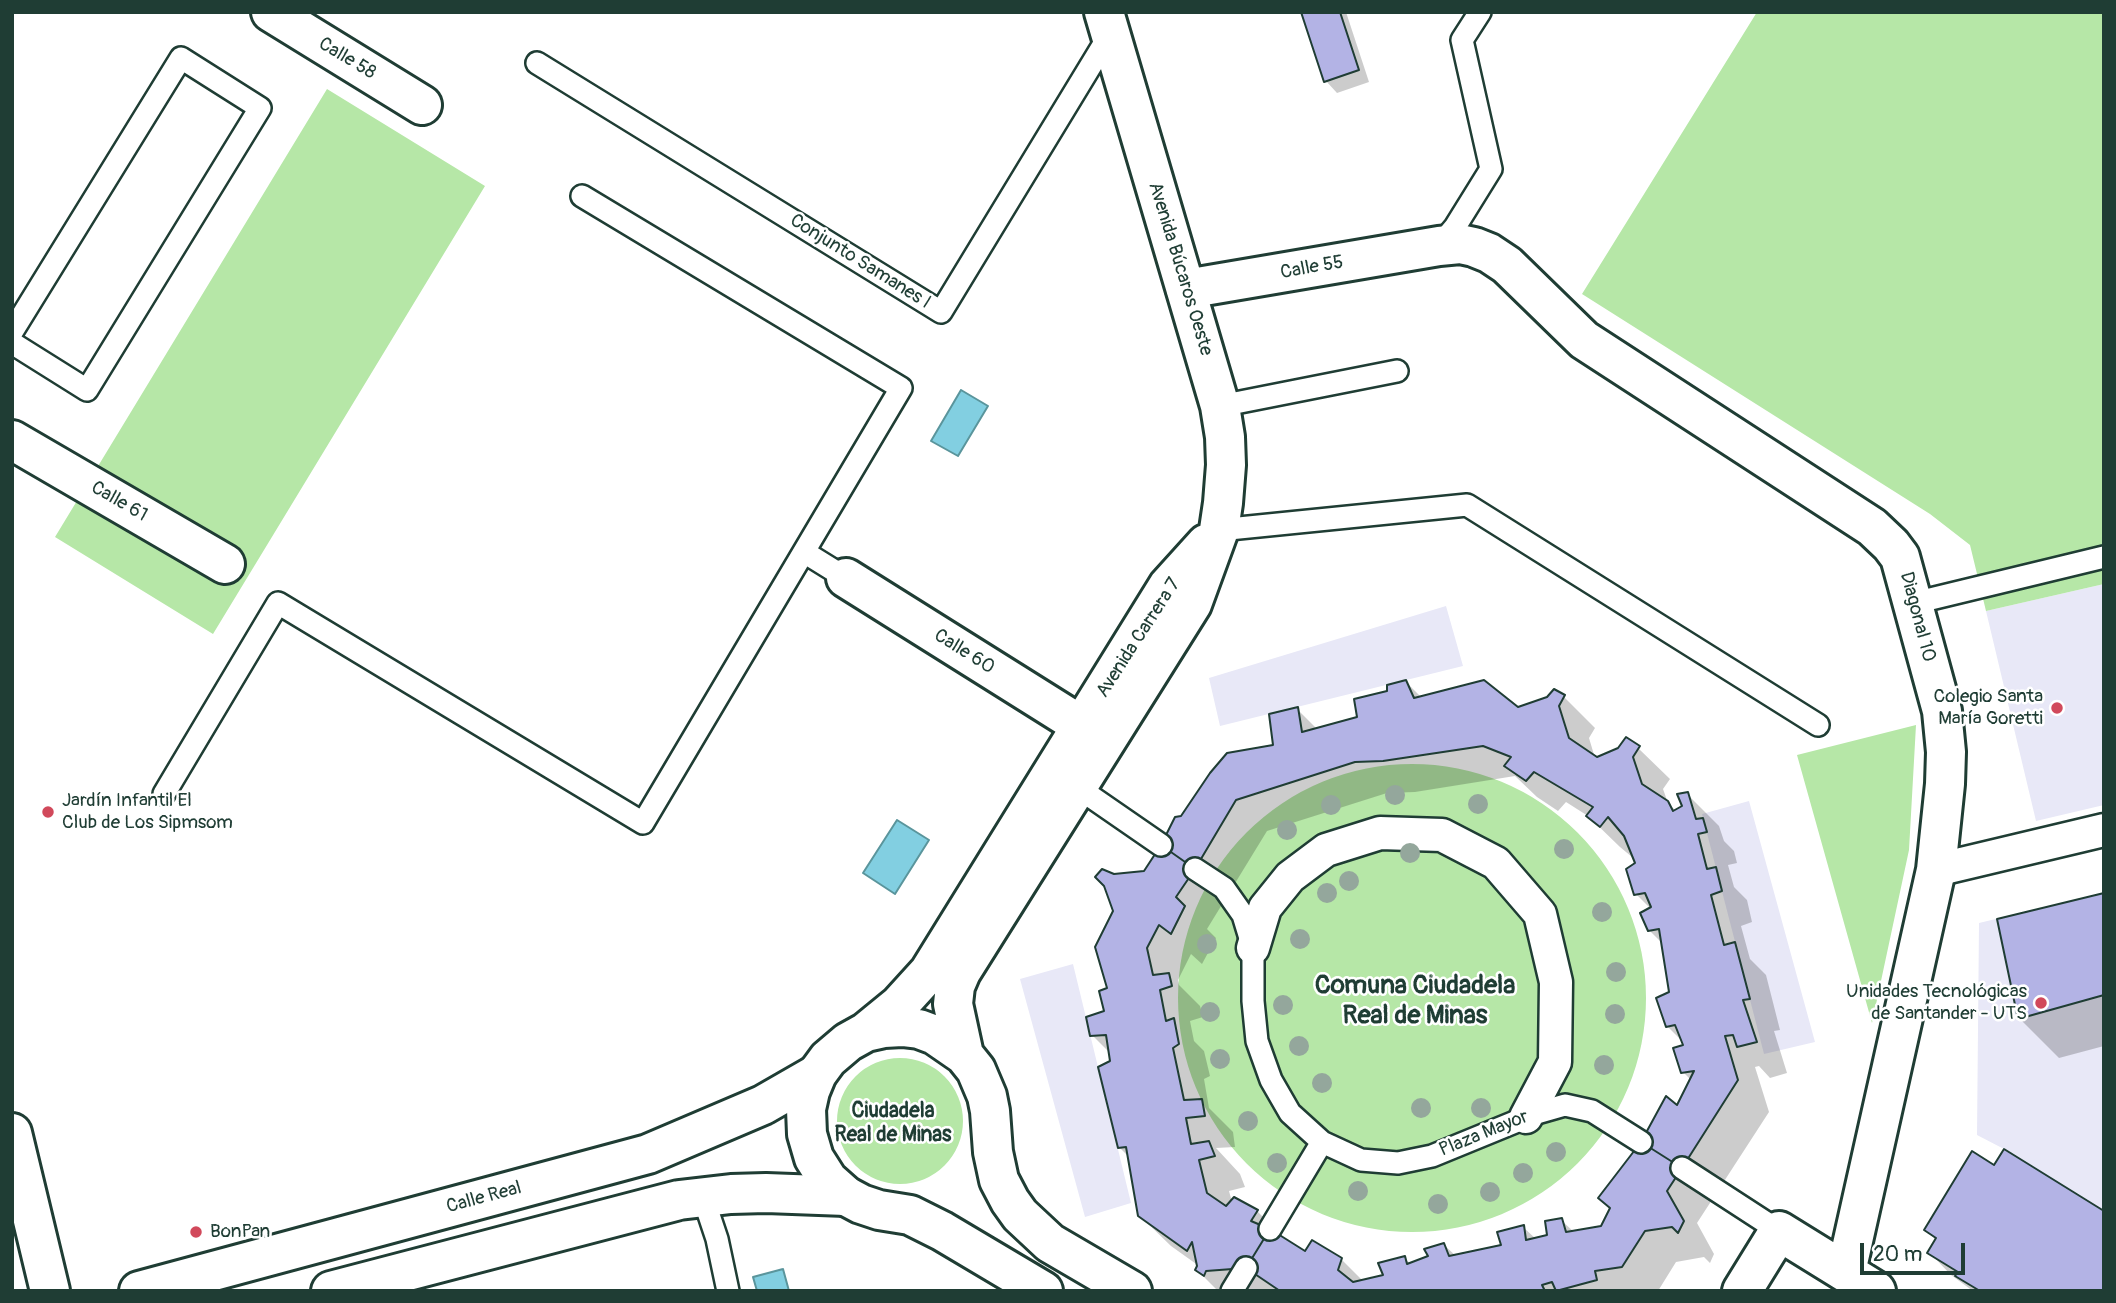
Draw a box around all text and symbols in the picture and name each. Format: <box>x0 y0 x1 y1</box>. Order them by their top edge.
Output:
street label: Calle 58 <box>314 33 380 85</box>
street label: Avenida Búcaros Oeste <box>1143 179 1217 359</box>
street label: Conjunto Samanes I <box>785 209 935 315</box>
street label: Calle 55 <box>1279 251 1345 285</box>
street label: Calle 61 <box>87 477 151 527</box>
street label: Diagonal 10 <box>1894 569 1940 665</box>
street label: Avenida Carrera 7 <box>1092 574 1186 702</box>
street label: Calle 60 <box>929 625 999 679</box>
place label: Colegio Santa María Goretti <box>1934 686 2043 730</box>
marker: Colegio Santa María Goretti <box>2049 700 2065 716</box>
place label: Jardín Infantil El Club de Los Sipmsom <box>62 790 233 834</box>
marker: Jardín Infantil El Club de Los Sipmsom <box>40 804 56 820</box>
district label: Comuna Ciudadela Real de Minas <box>1315 970 1515 1032</box>
place label: Unidades Tecnológicas de Santander - UTS <box>1846 981 2027 1025</box>
marker: Unidades Tecnológicas de Santander - UTS <box>2033 995 2049 1011</box>
district label: Ciudadela Real de Minas <box>835 1099 951 1149</box>
street label: Plaza Mayor <box>1436 1106 1532 1162</box>
street label: Calle Real <box>444 1177 524 1219</box>
place label: BonPan <box>210 1221 270 1243</box>
marker: BonPan <box>188 1224 204 1240</box>
scale bar <box>1864 1230 1969 1274</box>
text: 20 m <box>1873 1241 1922 1268</box>

